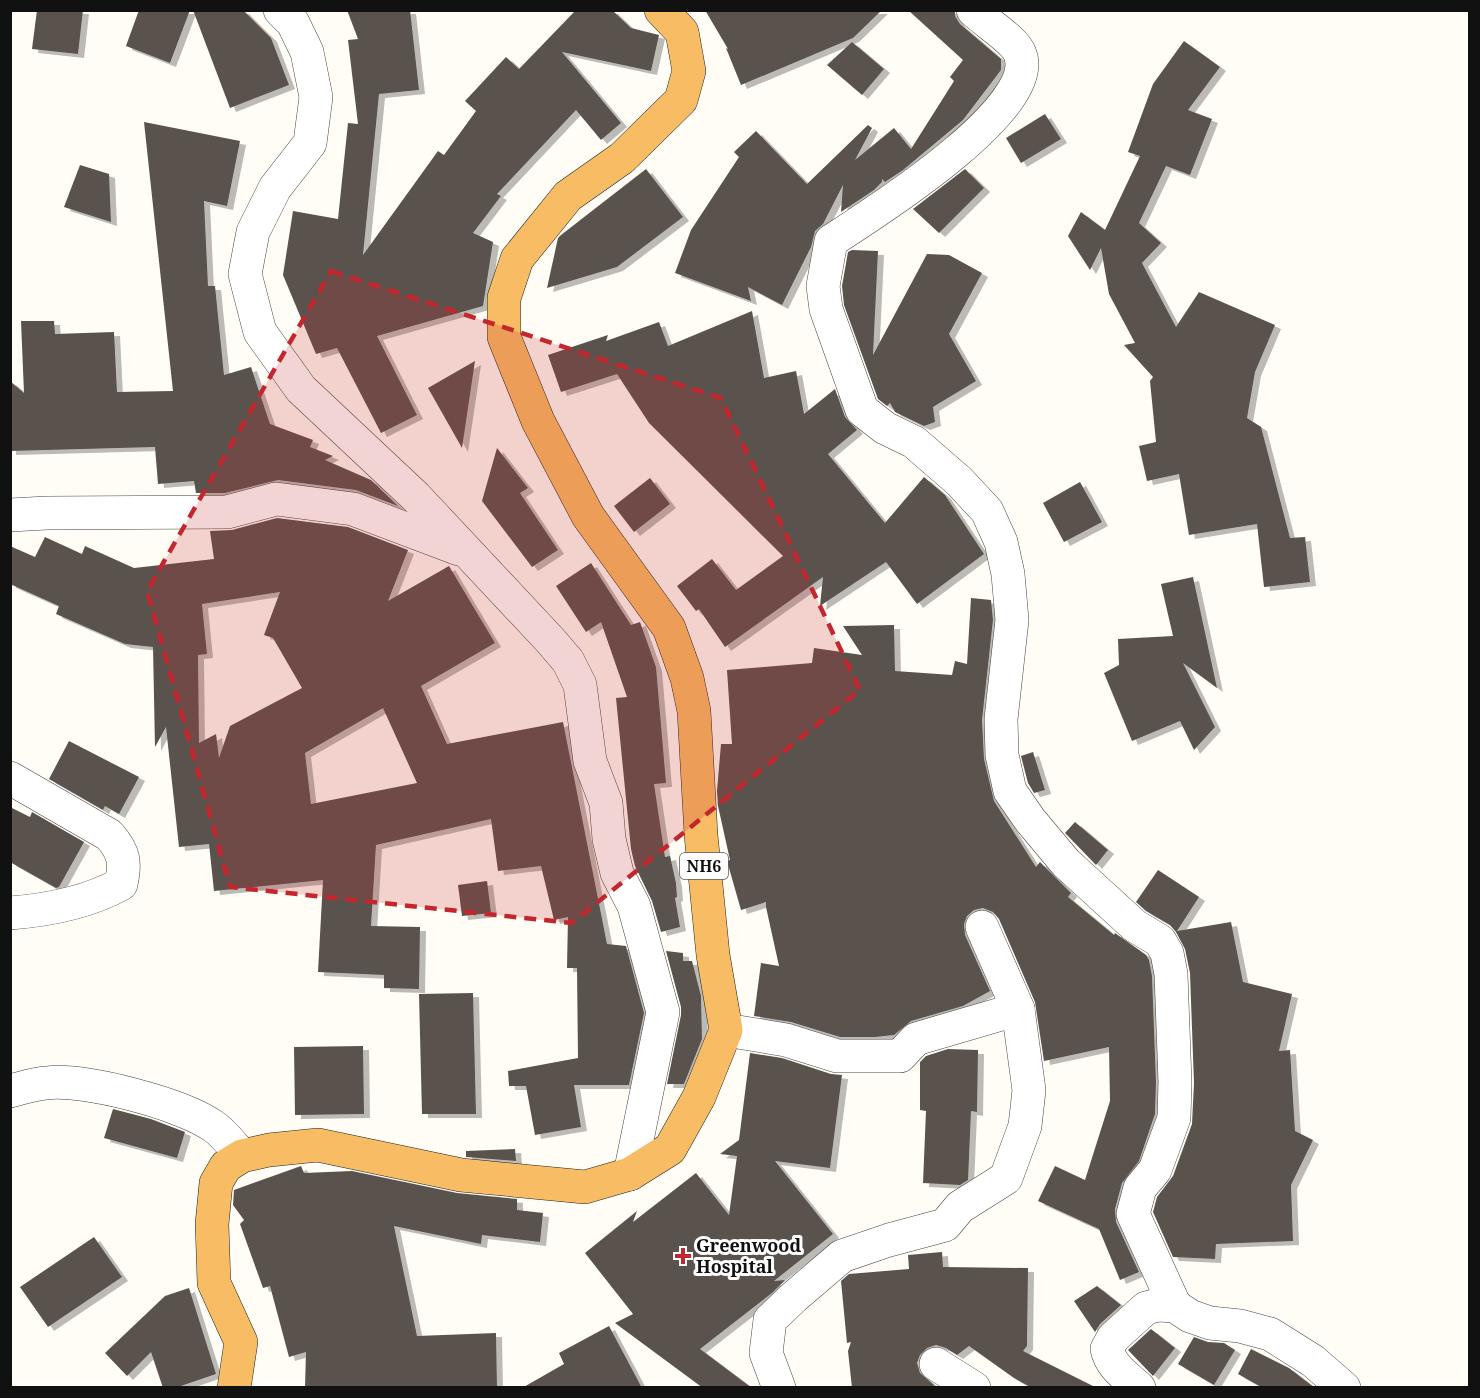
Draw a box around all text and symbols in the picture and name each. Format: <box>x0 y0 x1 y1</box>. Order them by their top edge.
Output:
road number: NH6 <box>680 853 728 879</box>
place label: Greenwood Hospital <box>696 1233 801 1278</box>
marker: Greenwood Hospital <box>674 1247 692 1265</box>

